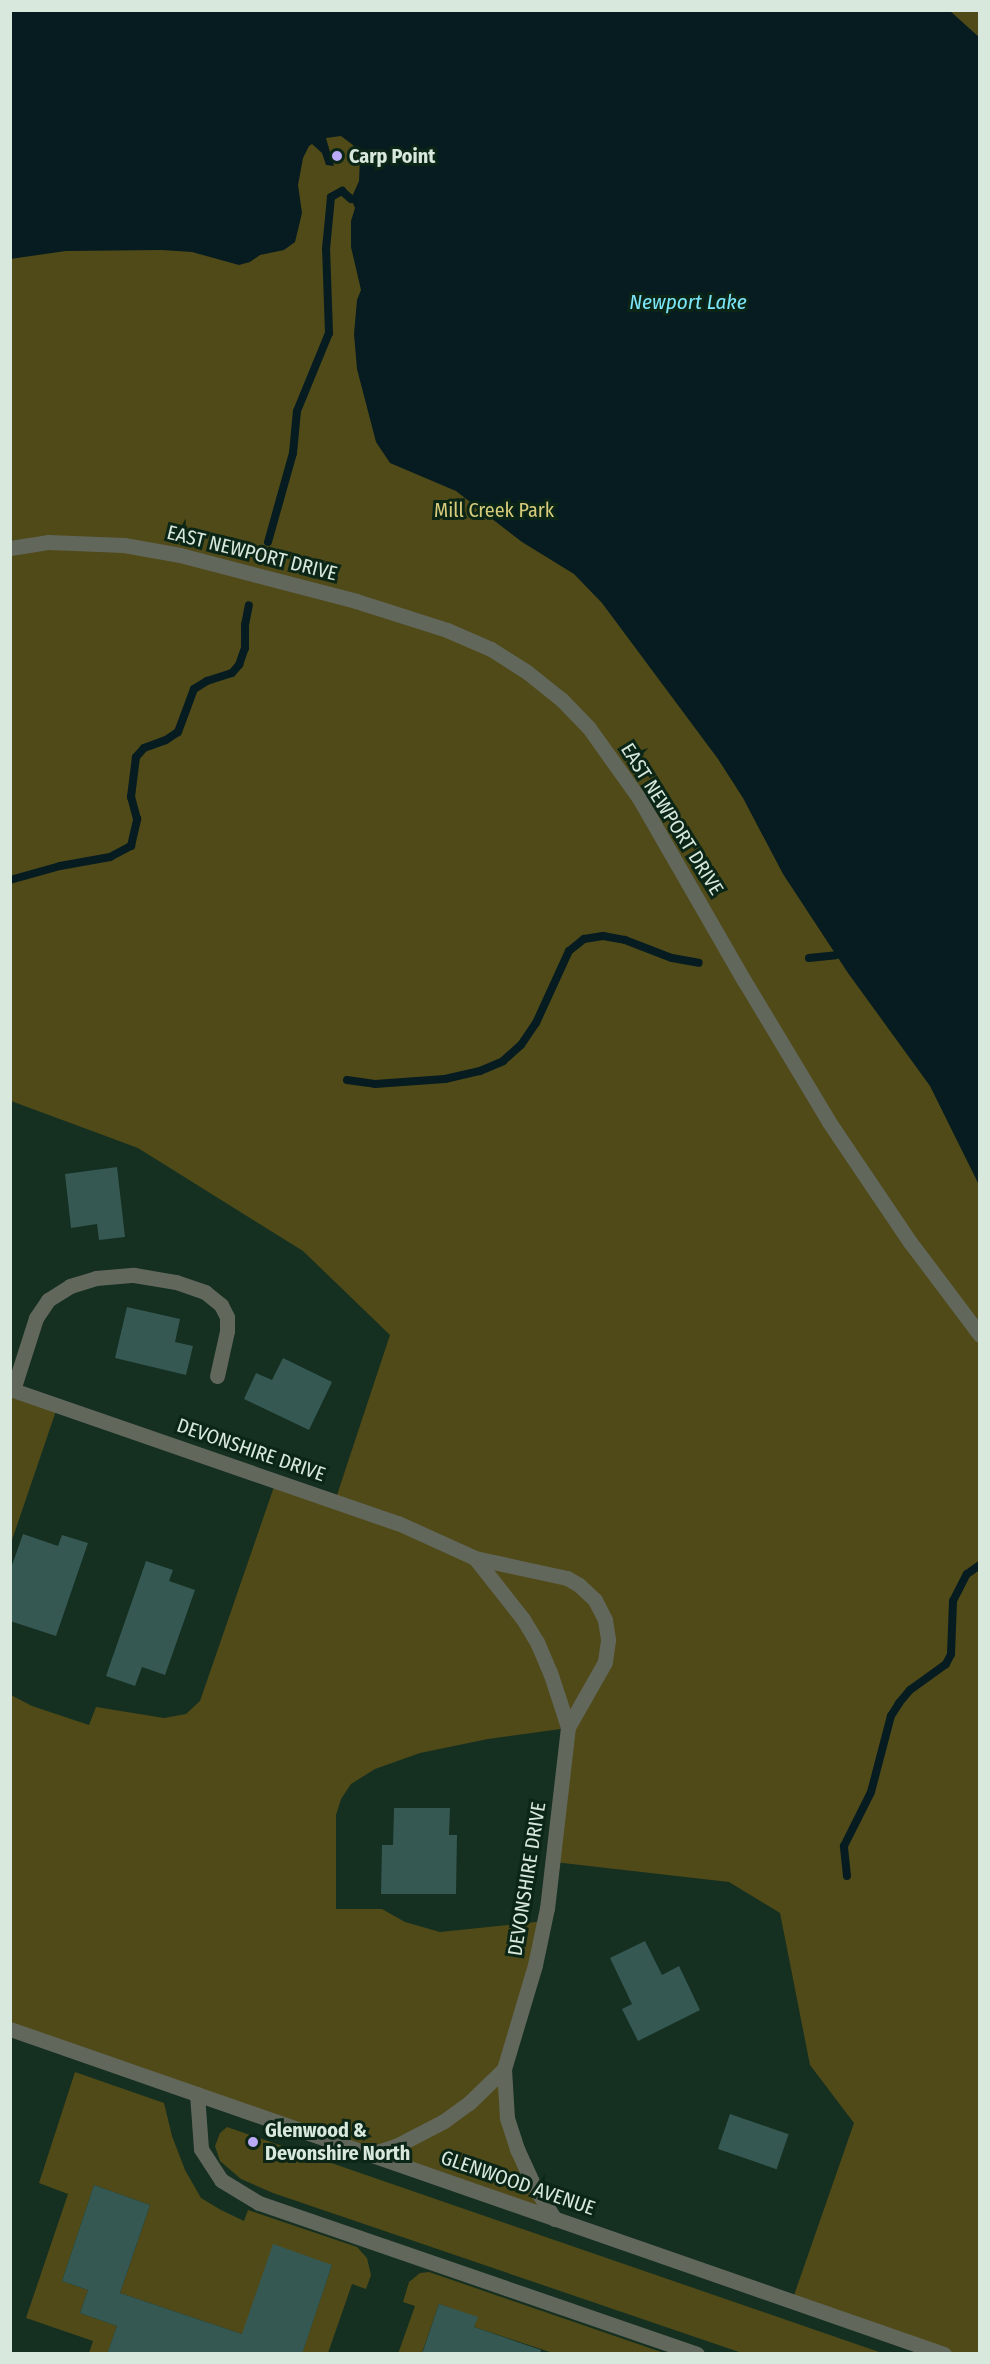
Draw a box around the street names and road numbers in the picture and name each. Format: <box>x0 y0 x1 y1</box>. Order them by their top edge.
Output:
street label: EAST NEWPORT DRIVE <box>164 520 340 586</box>
street label: EAST NEWPORT DRIVE <box>616 739 728 899</box>
street label: DEVONSHIRE DRIVE <box>174 1413 328 1487</box>
street label: DEVONSHIRE DRIVE <box>503 1800 551 1958</box>
street label: GLENWOOD AVENUE <box>438 2145 598 2221</box>

